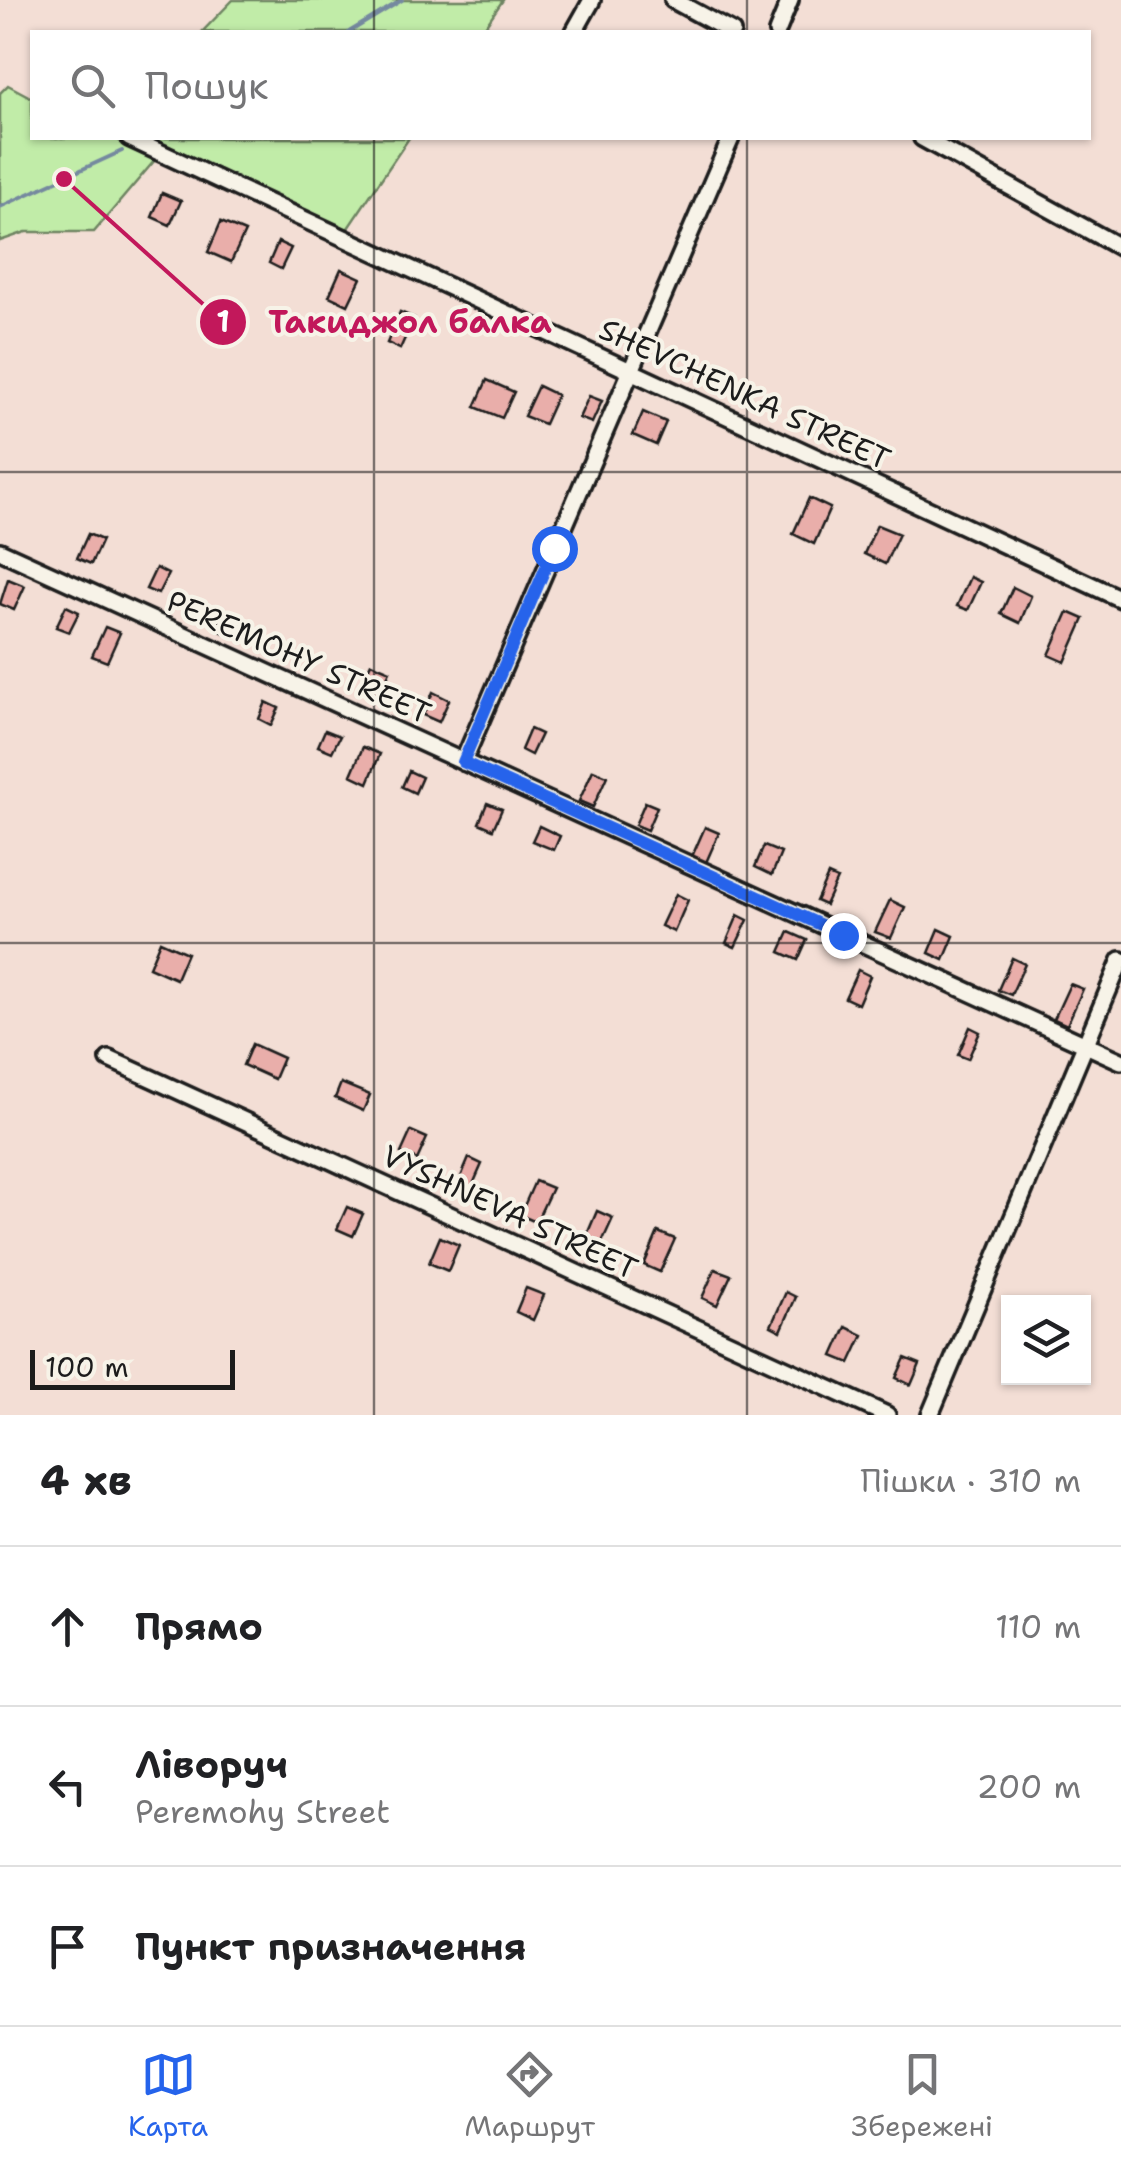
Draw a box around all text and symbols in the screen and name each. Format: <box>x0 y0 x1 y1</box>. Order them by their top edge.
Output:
search box <box>30 30 1091 140</box>
icon: search <box>65 58 120 113</box>
text: Пошук <box>145 60 268 111</box>
callout: Такиджол балка <box>198 291 572 353</box>
text: Такиджол балка <box>268 300 552 343</box>
text: 1 <box>216 301 230 342</box>
street label: SHEVCHENKA STREET <box>593 308 897 480</box>
route start <box>532 526 578 572</box>
street label: PEREMOHY STREET <box>160 580 438 734</box>
route end <box>821 913 867 959</box>
street label: VYSHNEVA STREET <box>376 1135 644 1289</box>
map controls <box>1001 1295 1091 1385</box>
button: layers <box>1001 1295 1091 1385</box>
scale bar <box>30 1345 235 1390</box>
text: 100 m <box>45 1348 129 1386</box>
text: 4 хв <box>40 1452 132 1508</box>
text: Пішки · 310 m <box>860 1459 1081 1502</box>
icon: ahead <box>40 1599 95 1654</box>
text: Прямо <box>135 1601 263 1652</box>
text: 110 m <box>995 1605 1081 1648</box>
text: Ліворуч <box>135 1739 288 1790</box>
icon: left <box>40 1759 95 1814</box>
text: 200 m <box>977 1765 1081 1808</box>
text: Peremohy Street <box>135 1790 390 1833</box>
icon: arrive <box>40 1919 95 1974</box>
text: Пункт призначення <box>135 1921 526 1972</box>
tab: Карта <box>128 2047 208 2145</box>
tab: Маршрут <box>464 2047 595 2145</box>
tab: Збережені <box>851 2047 993 2145</box>

